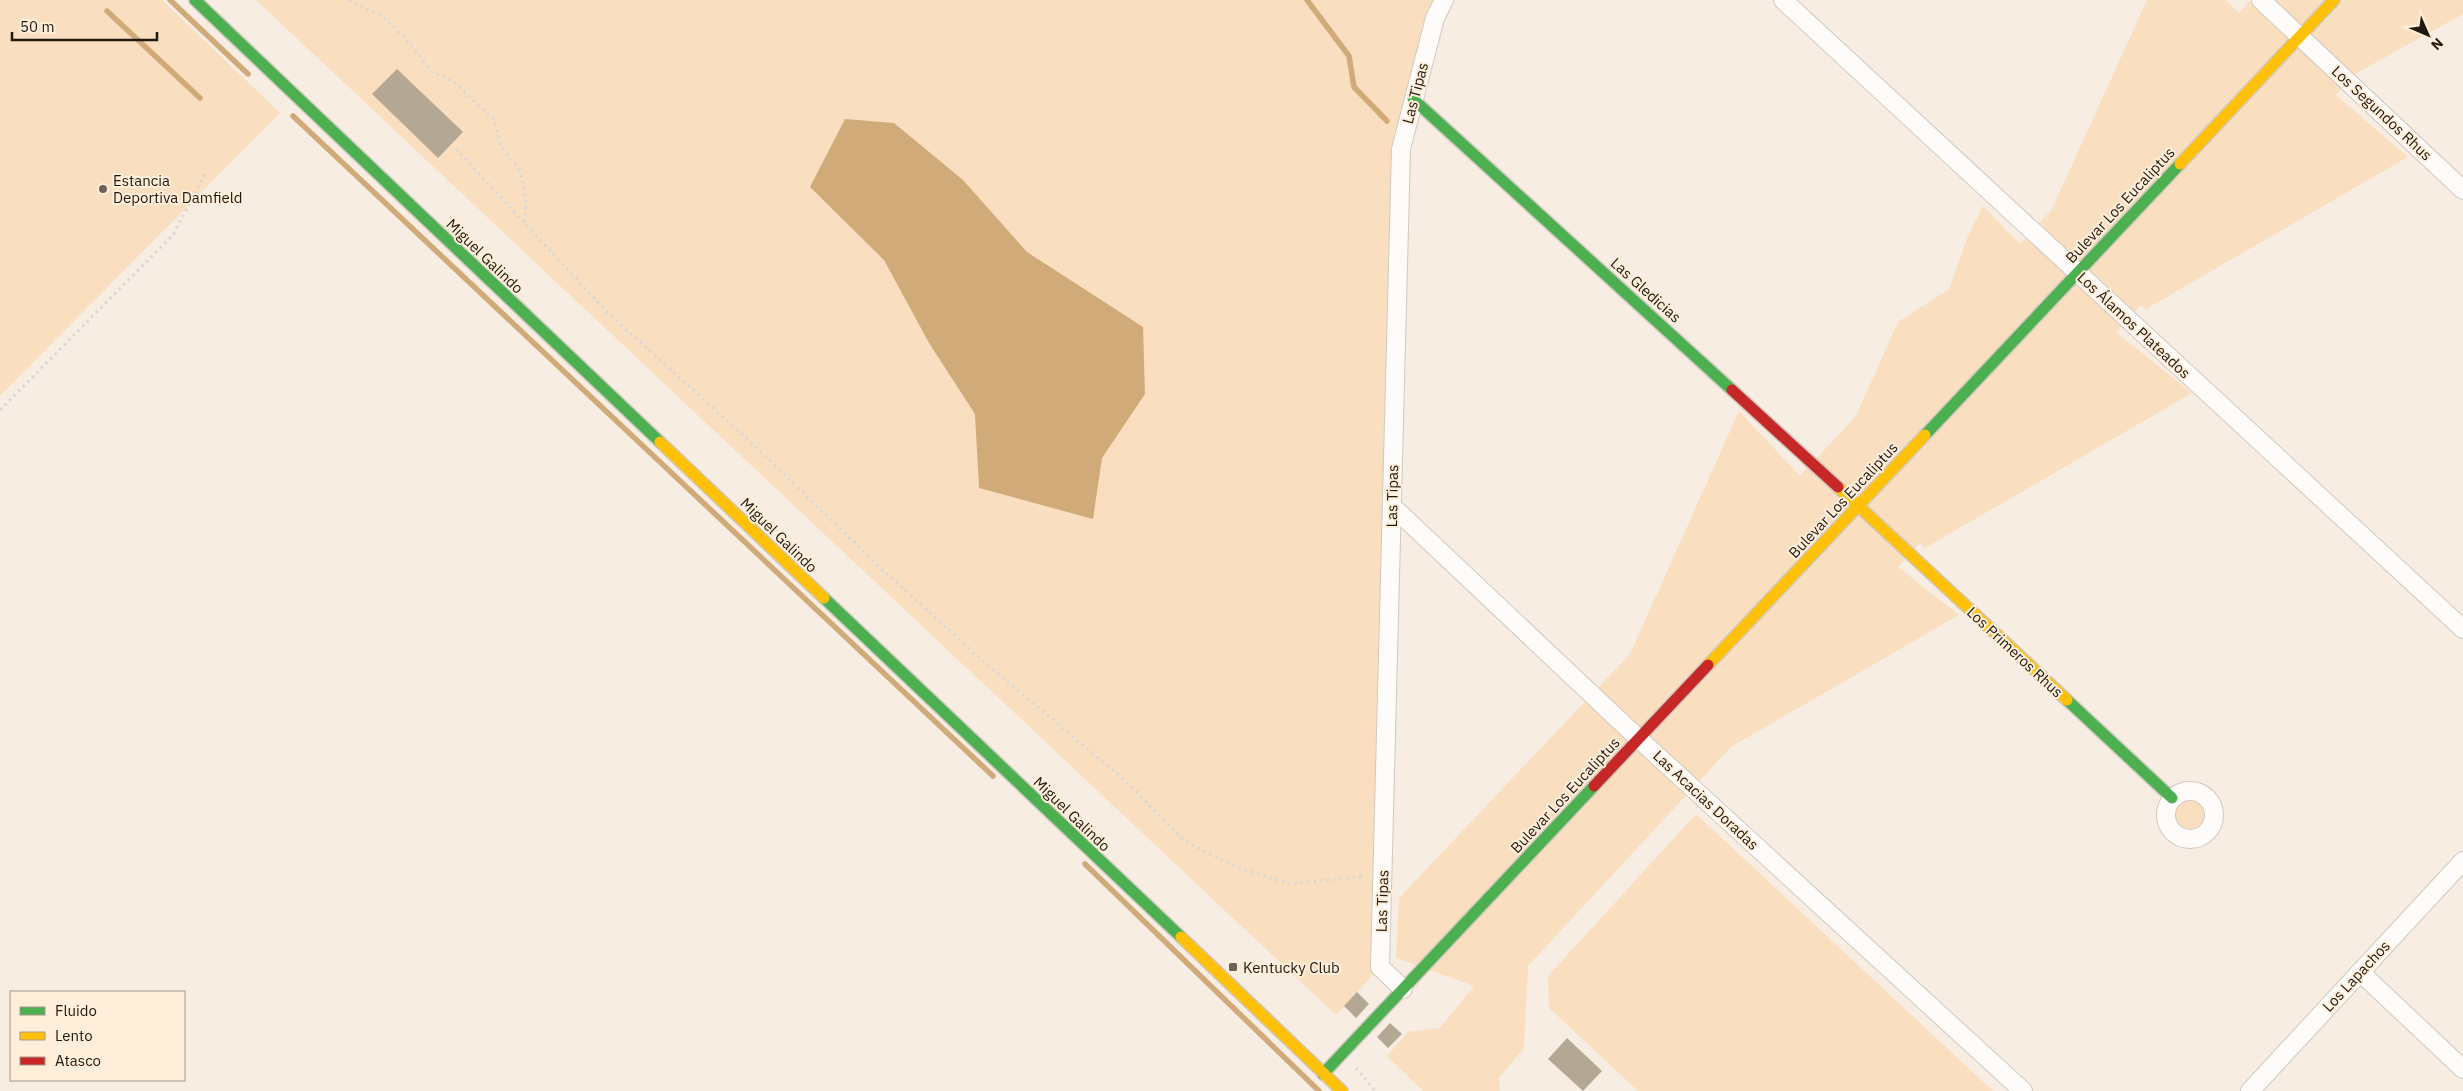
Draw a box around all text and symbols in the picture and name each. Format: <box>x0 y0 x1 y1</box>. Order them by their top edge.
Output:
scale bar <box>12 10 158 42</box>
north arrow <box>2403 10 2453 60</box>
text: 50 m <box>20 17 55 36</box>
text: N <box>2427 34 2447 54</box>
street label: Las Tipas <box>1398 60 1432 126</box>
street label: Los Segundos Rhus <box>2328 62 2436 164</box>
street label: Bulevar Los Eucaliptus <box>2061 143 2179 267</box>
place label: Estancia Deportiva Damfield <box>113 171 242 207</box>
marker: Estancia Deportiva Damfield <box>97 183 109 195</box>
street label: Miguel Galindo <box>442 214 528 298</box>
street label: Las Gledicias <box>1607 253 1685 327</box>
street label: Los Álamos Plateados <box>2074 268 2194 382</box>
street label: Bulevar Los Eucaliptus <box>1784 438 1902 562</box>
street label: Las Tipas <box>1382 464 1402 528</box>
street label: Miguel Galindo <box>736 493 822 577</box>
street label: Los Primeros Rhus <box>1963 603 2067 701</box>
street label: Bulevar Los Eucaliptus <box>1506 733 1624 857</box>
street label: Las Acacias Doradas <box>1649 746 1763 854</box>
street label: Miguel Galindo <box>1029 772 1115 856</box>
street label: Las Tipas <box>1371 869 1393 933</box>
street label: Los Lapachos <box>2318 936 2394 1016</box>
place label: Kentucky Club <box>1243 958 1340 977</box>
marker: Kentucky Club <box>1227 961 1239 973</box>
legend <box>10 991 185 1081</box>
text: Fluido <box>55 1001 97 1020</box>
text: Lento <box>55 1026 93 1045</box>
text: Atasco <box>55 1051 101 1070</box>

